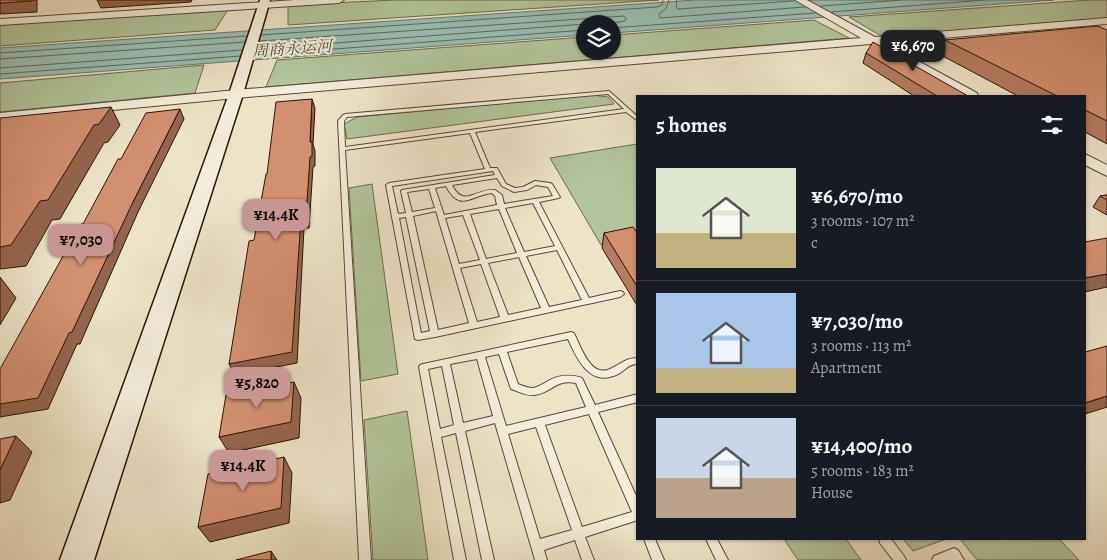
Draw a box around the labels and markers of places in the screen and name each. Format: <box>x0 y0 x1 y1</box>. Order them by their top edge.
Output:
pin: ¥6,670 <box>872 30 954 72</box>
pin: ¥14.4K <box>235 198 317 241</box>
pin: ¥7,030 <box>40 224 122 266</box>
pin: ¥5,820 <box>216 366 298 409</box>
pin: ¥14.4K <box>202 450 284 492</box>

